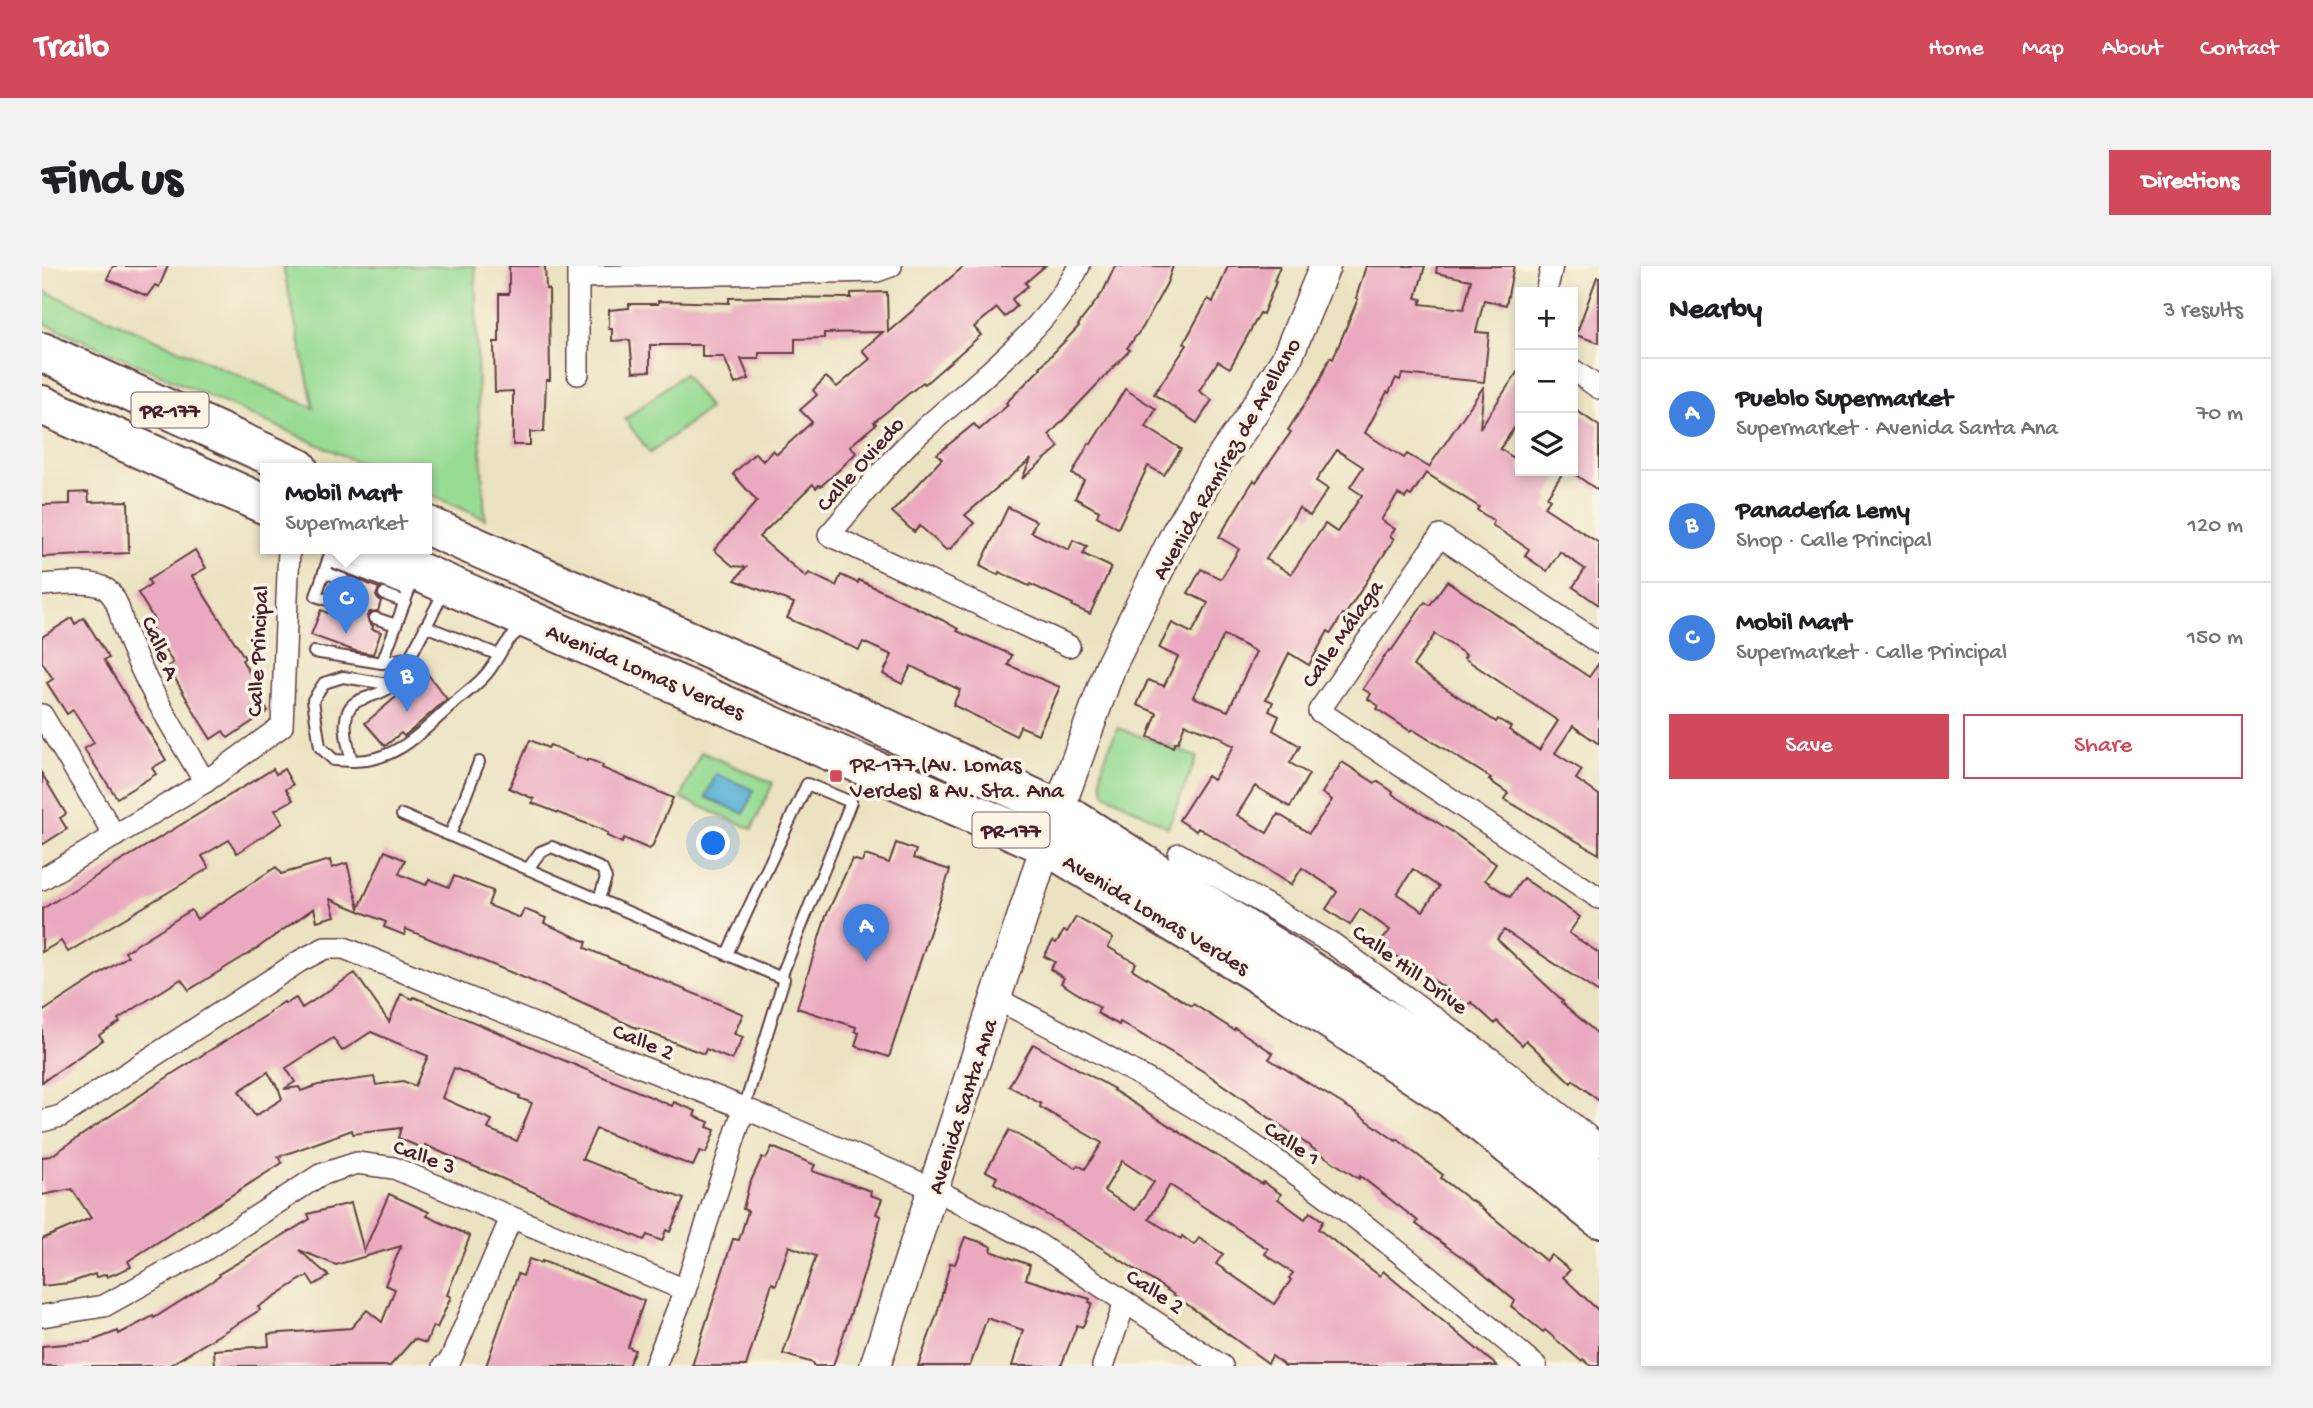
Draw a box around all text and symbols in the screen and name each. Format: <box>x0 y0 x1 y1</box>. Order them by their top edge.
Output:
text: Trailo <box>35 30 109 68</box>
text: Home <box>1928 35 1984 64</box>
text: Map <box>2022 35 2064 64</box>
text: About <box>2102 35 2162 64</box>
text: Contact <box>2200 35 2278 64</box>
button: Directions <box>2109 150 2271 215</box>
text: Find us <box>42 153 182 211</box>
map controls <box>1515 287 1578 476</box>
button: + <box>1515 287 1578 350</box>
text: Nearby <box>1669 294 1762 329</box>
text: 3 results <box>2163 298 2243 325</box>
street label: Avenida Ramírez de Arellano <box>1148 334 1309 586</box>
button: − <box>1515 350 1578 413</box>
text: Pueblo Supermarket <box>1736 385 1952 416</box>
road number: PR-177 <box>132 393 208 428</box>
text: A <box>1685 401 1699 428</box>
text: 70 m <box>2196 401 2243 428</box>
street label: Calle Oviedo <box>812 412 911 519</box>
button: layers <box>1515 413 1578 476</box>
text: Supermarket · Avenida Santa Ana <box>1736 416 2058 443</box>
popup <box>260 463 432 554</box>
text: Mobil Mart <box>285 480 400 511</box>
text: Panadería Lemy <box>1736 497 1910 528</box>
text: Supermarket <box>285 511 407 538</box>
text: B <box>1686 513 1698 540</box>
text: 120 m <box>2188 513 2243 540</box>
text: Shop · Calle Principal <box>1736 528 1932 555</box>
street label: Calle Málaga <box>1297 575 1392 694</box>
pin: C <box>323 576 369 634</box>
street label: Calle Principal <box>243 585 276 717</box>
text: Mobil Mart <box>1736 609 1851 640</box>
street label: Calle A <box>133 613 185 685</box>
street label: Avenida Lomas Verdes <box>541 619 749 728</box>
text: C <box>1686 625 1698 652</box>
text: 150 m <box>2187 625 2243 652</box>
text: Supermarket · Calle Principal <box>1736 640 2007 667</box>
pin: B <box>384 654 430 712</box>
button: Save <box>1669 714 1949 779</box>
button: Share <box>1963 714 2243 779</box>
place label: PR-177 (Av. Lomas Verdes) & Av. Sta. Ana <box>849 753 1065 806</box>
marker: PR-177 (Av. Lomas Verdes) & Av. Sta. Ana <box>828 768 844 784</box>
road number: PR-177 <box>972 812 1049 848</box>
your location <box>696 826 730 860</box>
street label: Avenida Lomas Verdes <box>1057 850 1254 983</box>
pin: A <box>843 904 889 962</box>
street label: Calle Hill Drive <box>1346 920 1473 1023</box>
street label: Avenida Santa Ana <box>923 1015 1006 1198</box>
street label: Calle 2 <box>608 1019 677 1068</box>
street label: Calle 1 <box>1258 1116 1324 1173</box>
street label: Calle 3 <box>389 1135 459 1182</box>
street label: Calle 2 <box>1120 1264 1188 1322</box>

